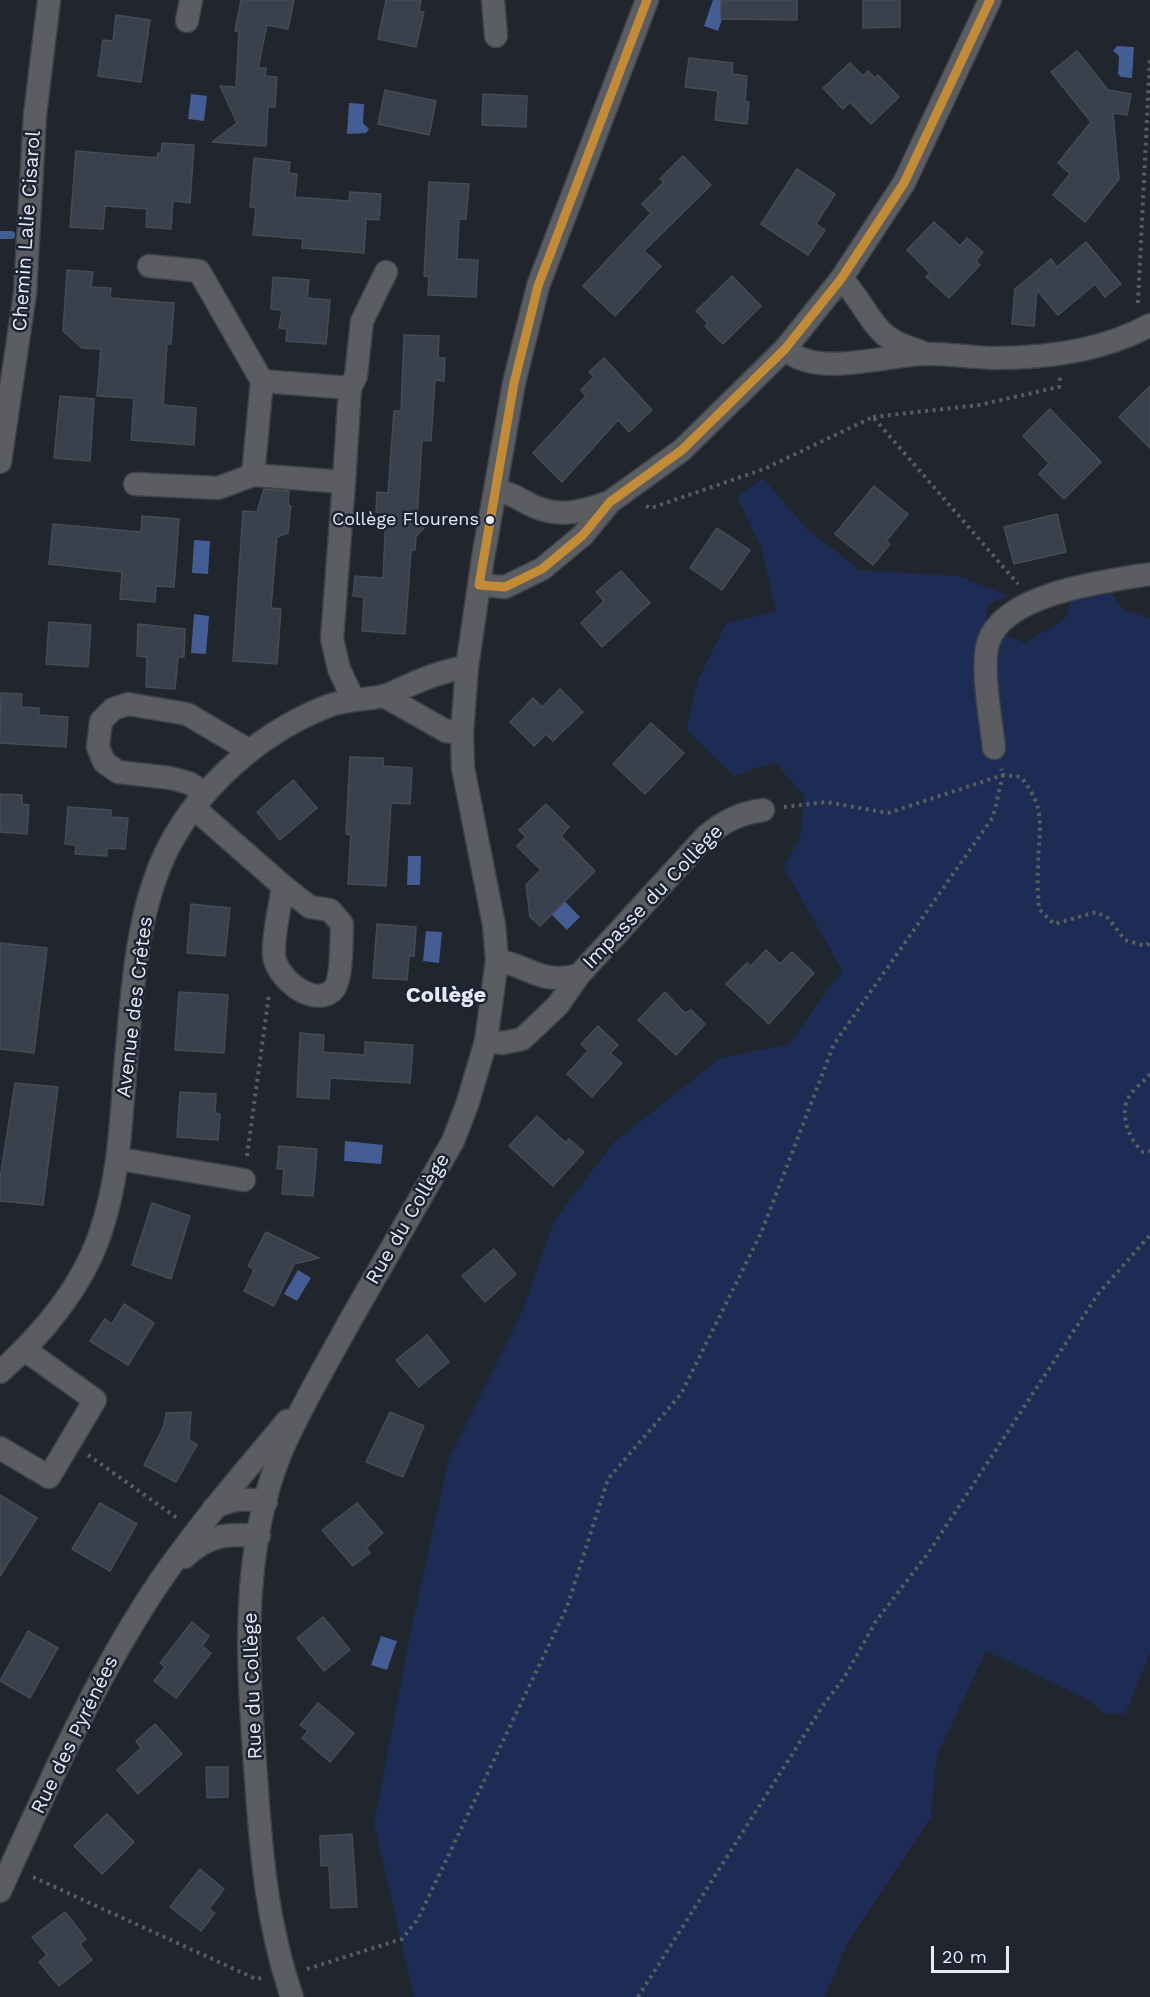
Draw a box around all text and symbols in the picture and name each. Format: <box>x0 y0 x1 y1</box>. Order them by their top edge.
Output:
street label: Chemin Lalie Cisarol <box>8 130 46 332</box>
place label: Collège Flourens <box>332 509 479 531</box>
marker: Collège Flourens <box>484 514 496 526</box>
street label: Impasse du Collège <box>578 820 728 974</box>
street label: Avenue des Crêtes <box>112 915 158 1099</box>
district label: Collège <box>406 983 486 1009</box>
street label: Rue du Collège <box>361 1149 455 1289</box>
street label: Rue du Collège <box>238 1612 268 1760</box>
street label: Rue des Pyrénées <box>26 1652 124 1818</box>
scale bar <box>934 1934 1012 1972</box>
text: 20 m <box>942 1946 987 1967</box>

